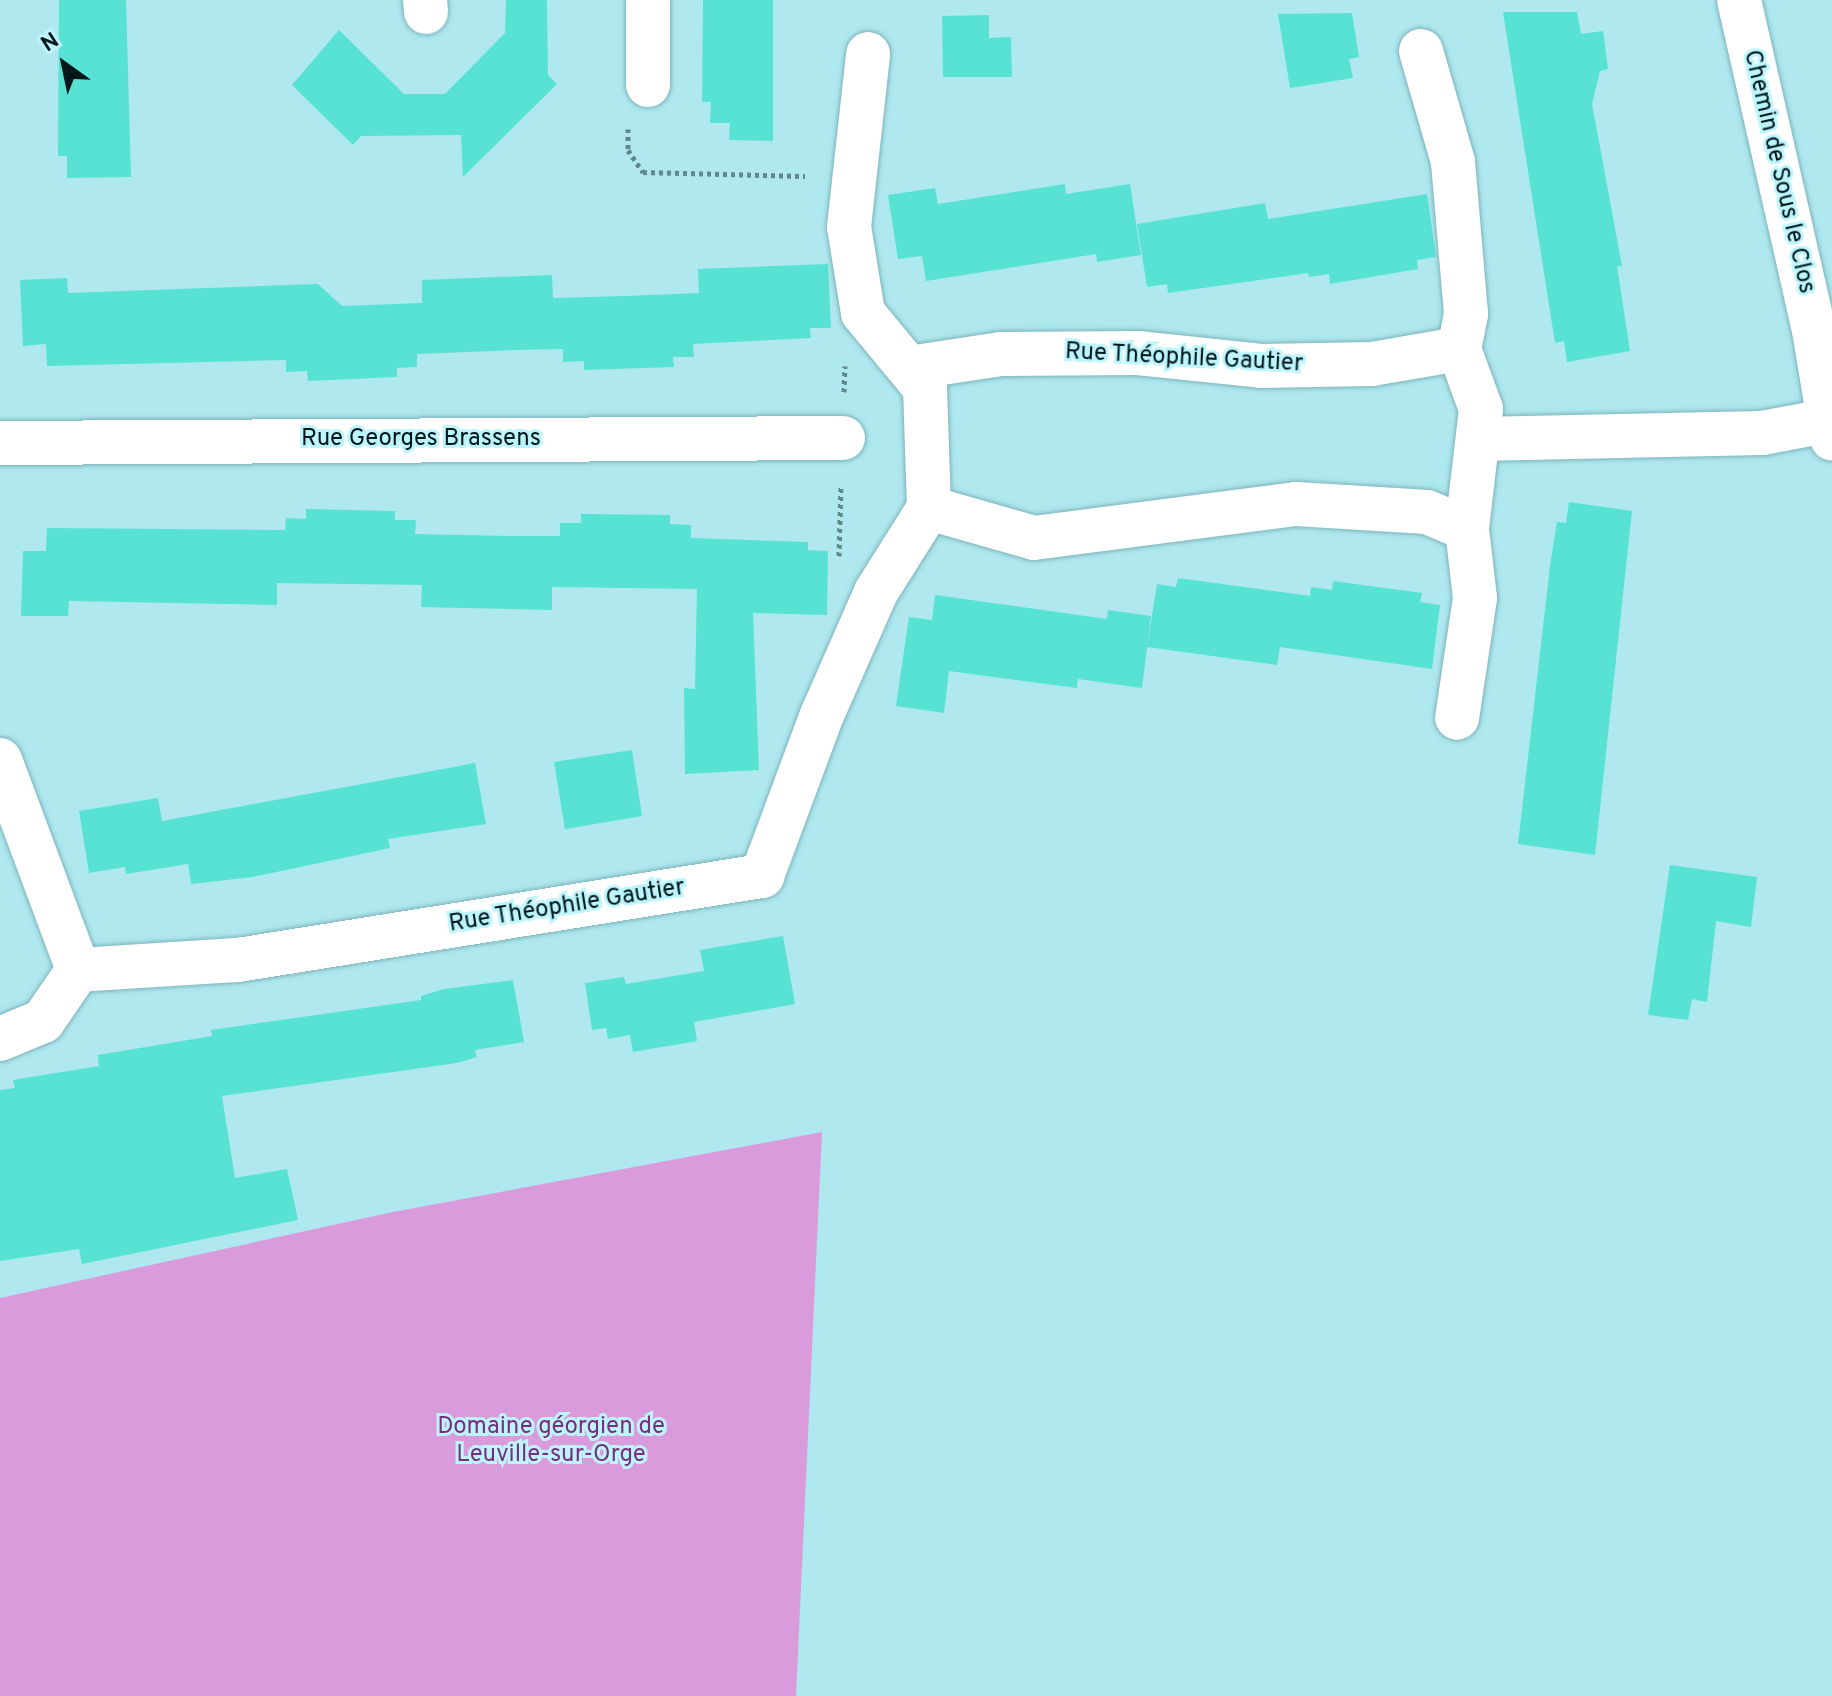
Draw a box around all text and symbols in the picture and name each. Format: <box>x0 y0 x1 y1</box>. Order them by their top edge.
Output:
north arrow <box>24 24 104 104</box>
text: N <box>37 28 65 59</box>
street label: Chemin de Sous le Clos <box>1736 47 1820 297</box>
street label: Rue Théophile Gautier <box>1064 338 1304 380</box>
street label: Rue Georges Brassens <box>301 426 541 454</box>
street label: Rue Théophile Gautier <box>447 874 687 940</box>
park label: Domaine géorgien de Leuville-sur-Orge <box>437 1414 665 1470</box>

